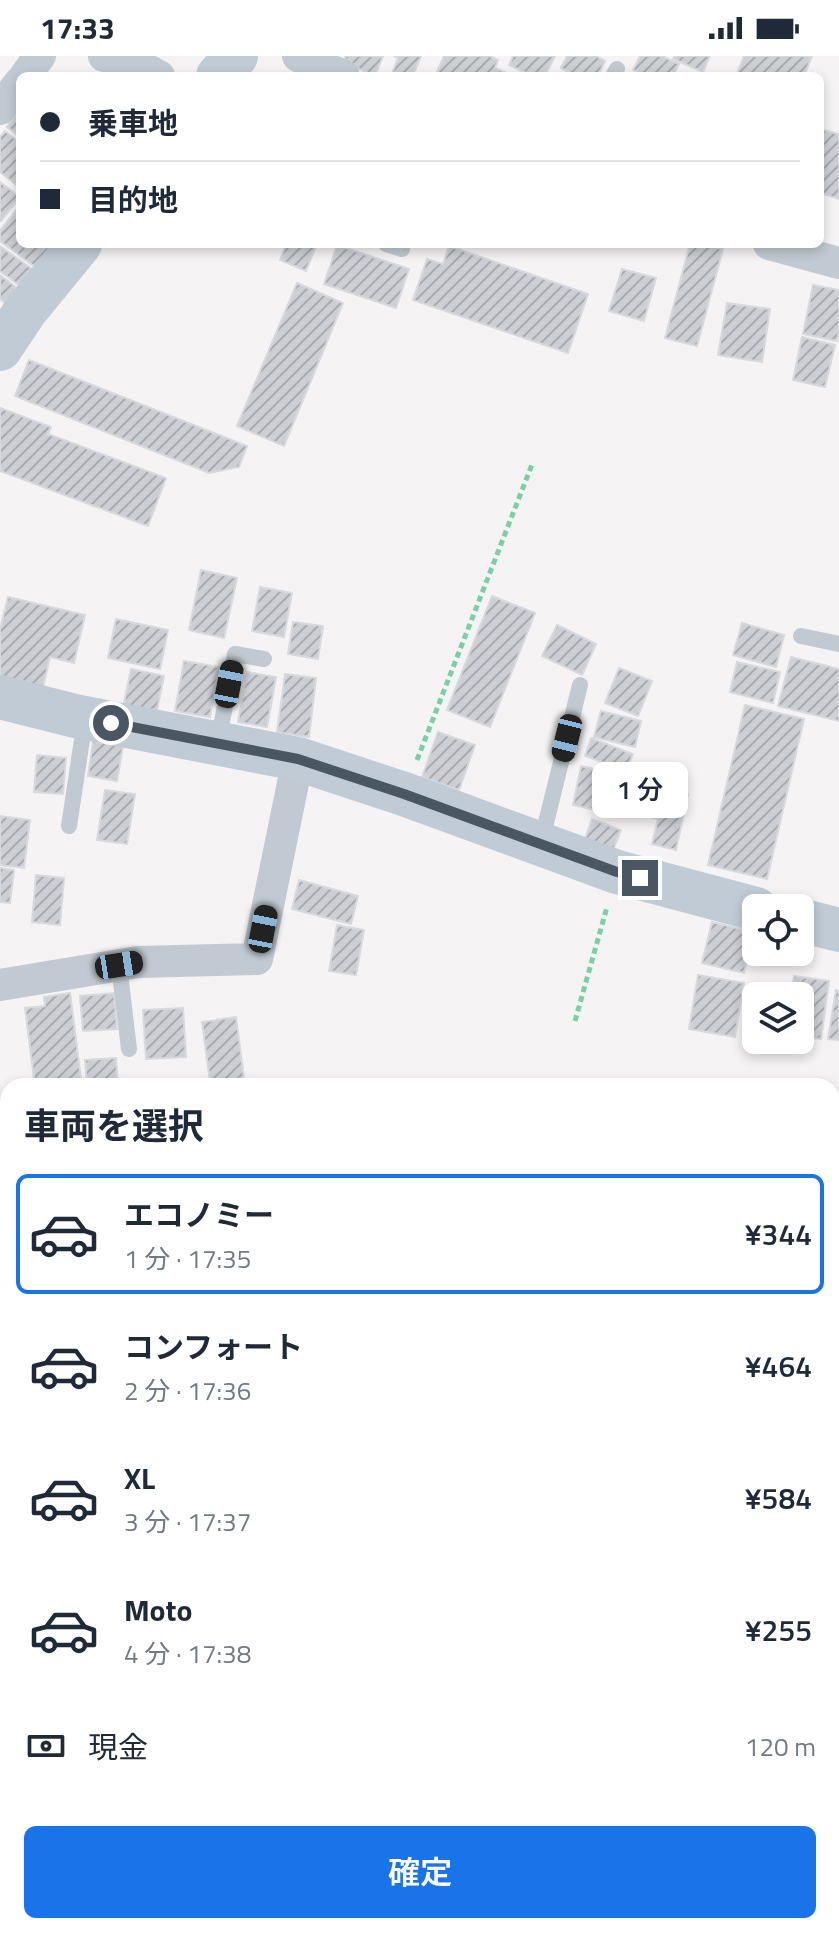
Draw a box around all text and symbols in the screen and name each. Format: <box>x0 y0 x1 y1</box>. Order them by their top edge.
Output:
text: 17:33 <box>40 5 115 51</box>
text: 乗車地 <box>88 100 178 146</box>
text: 目的地 <box>88 177 178 223</box>
car <box>213 658 245 710</box>
route start <box>93 705 129 741</box>
car <box>550 712 584 764</box>
callout: 1 分 <box>592 762 688 818</box>
text: 1 分 <box>617 770 663 809</box>
route end <box>622 860 658 896</box>
map controls <box>742 894 814 1054</box>
button: locate <box>742 894 814 966</box>
car <box>247 903 279 955</box>
car <box>93 949 145 981</box>
button: layers <box>742 982 814 1054</box>
text: 車両を選択 <box>24 1098 204 1153</box>
text: エコノミー <box>124 1192 274 1238</box>
icon: car <box>28 1198 100 1270</box>
text: ¥344 <box>745 1211 812 1257</box>
text: 1 分 · 17:35 <box>124 1239 251 1278</box>
text: コンフォート <box>124 1324 303 1370</box>
icon: car <box>28 1330 100 1402</box>
text: ¥464 <box>745 1343 812 1389</box>
text: 2 分 · 17:36 <box>124 1371 251 1410</box>
text: XL <box>124 1455 155 1501</box>
icon: car <box>28 1462 100 1534</box>
text: ¥584 <box>745 1475 812 1521</box>
text: 3 分 · 17:37 <box>124 1502 251 1541</box>
text: Moto <box>124 1587 192 1633</box>
icon: car <box>28 1594 100 1666</box>
text: ¥255 <box>745 1607 812 1653</box>
text: 4 分 · 17:38 <box>124 1634 251 1673</box>
icon: cash <box>24 1724 68 1768</box>
text: 現金 <box>88 1724 148 1770</box>
text: 120 m <box>745 1727 816 1766</box>
button: 確定 <box>24 1826 816 1918</box>

